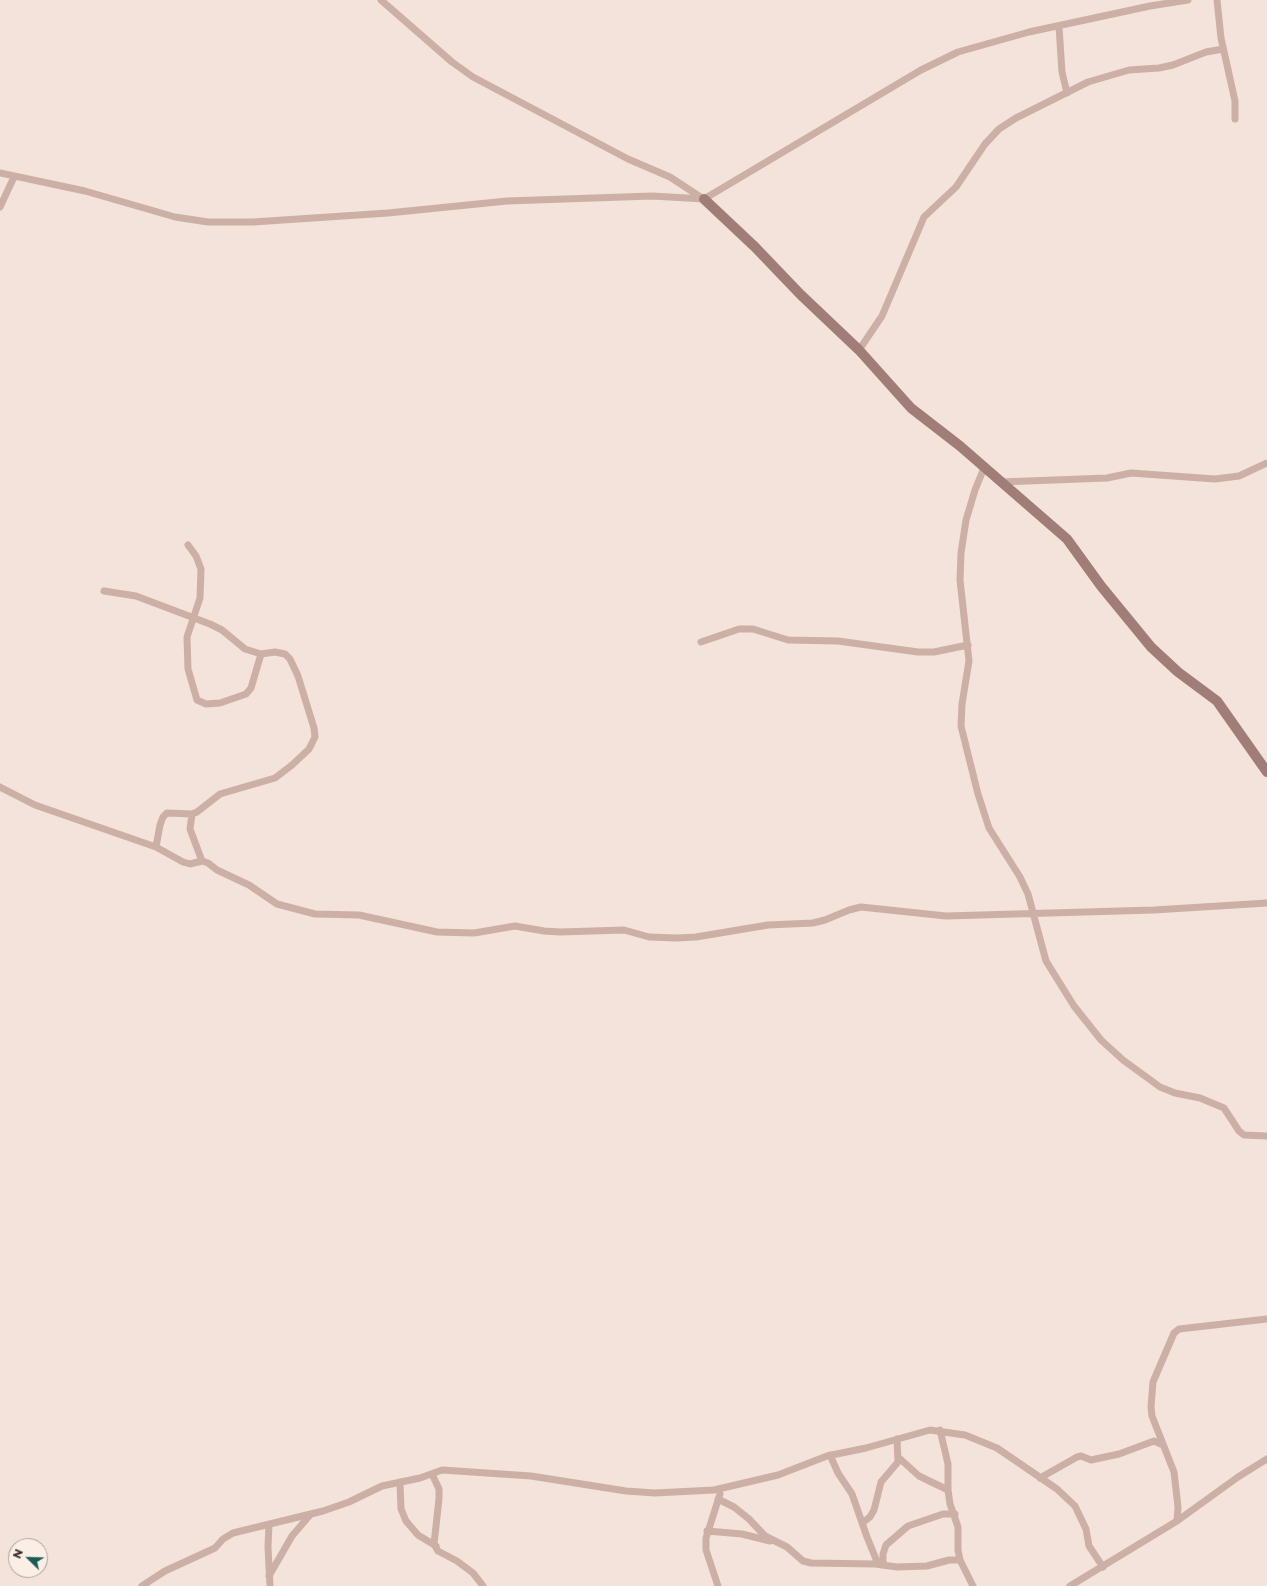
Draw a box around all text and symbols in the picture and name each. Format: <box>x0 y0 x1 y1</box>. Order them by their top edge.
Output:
north arrow <box>8 1538 48 1578</box>
text: N <box>10 1547 26 1561</box>

